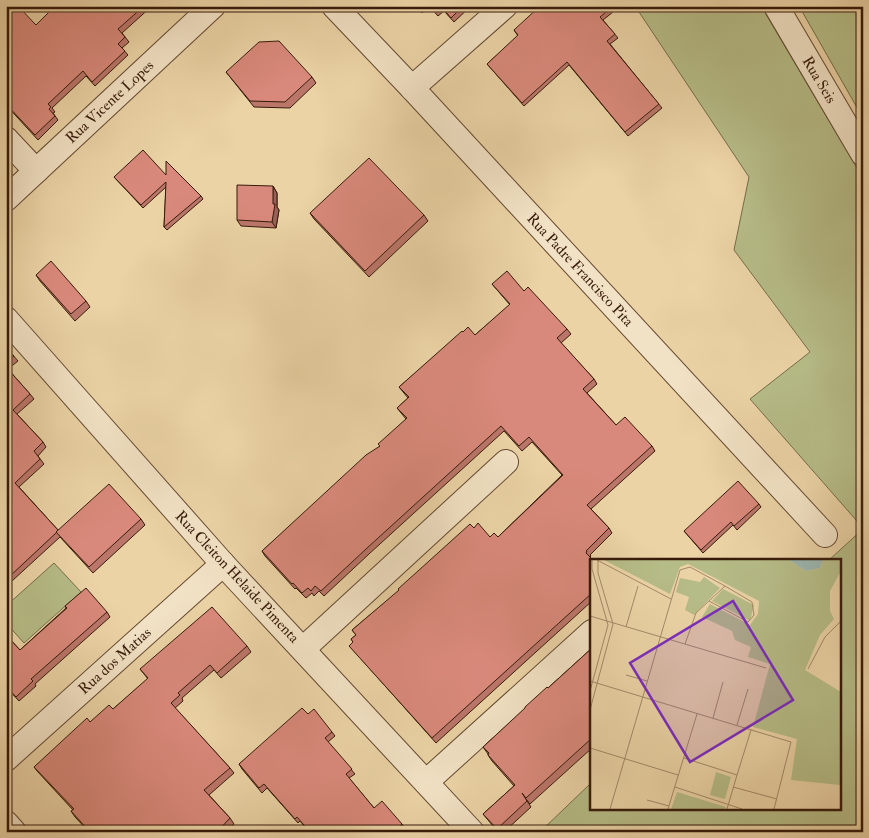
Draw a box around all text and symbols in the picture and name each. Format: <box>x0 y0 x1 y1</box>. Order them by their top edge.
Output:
street label: Rua Seis <box>798 53 840 107</box>
street label: Rua Vicente Lopes <box>62 56 159 148</box>
street label: Rua Padre Francisco Pita <box>522 209 638 331</box>
street label: Rua Cleiton Helaide Pimenta <box>171 507 304 648</box>
inset map <box>590 559 842 810</box>
street label: Rua dos Matias <box>75 623 155 699</box>

